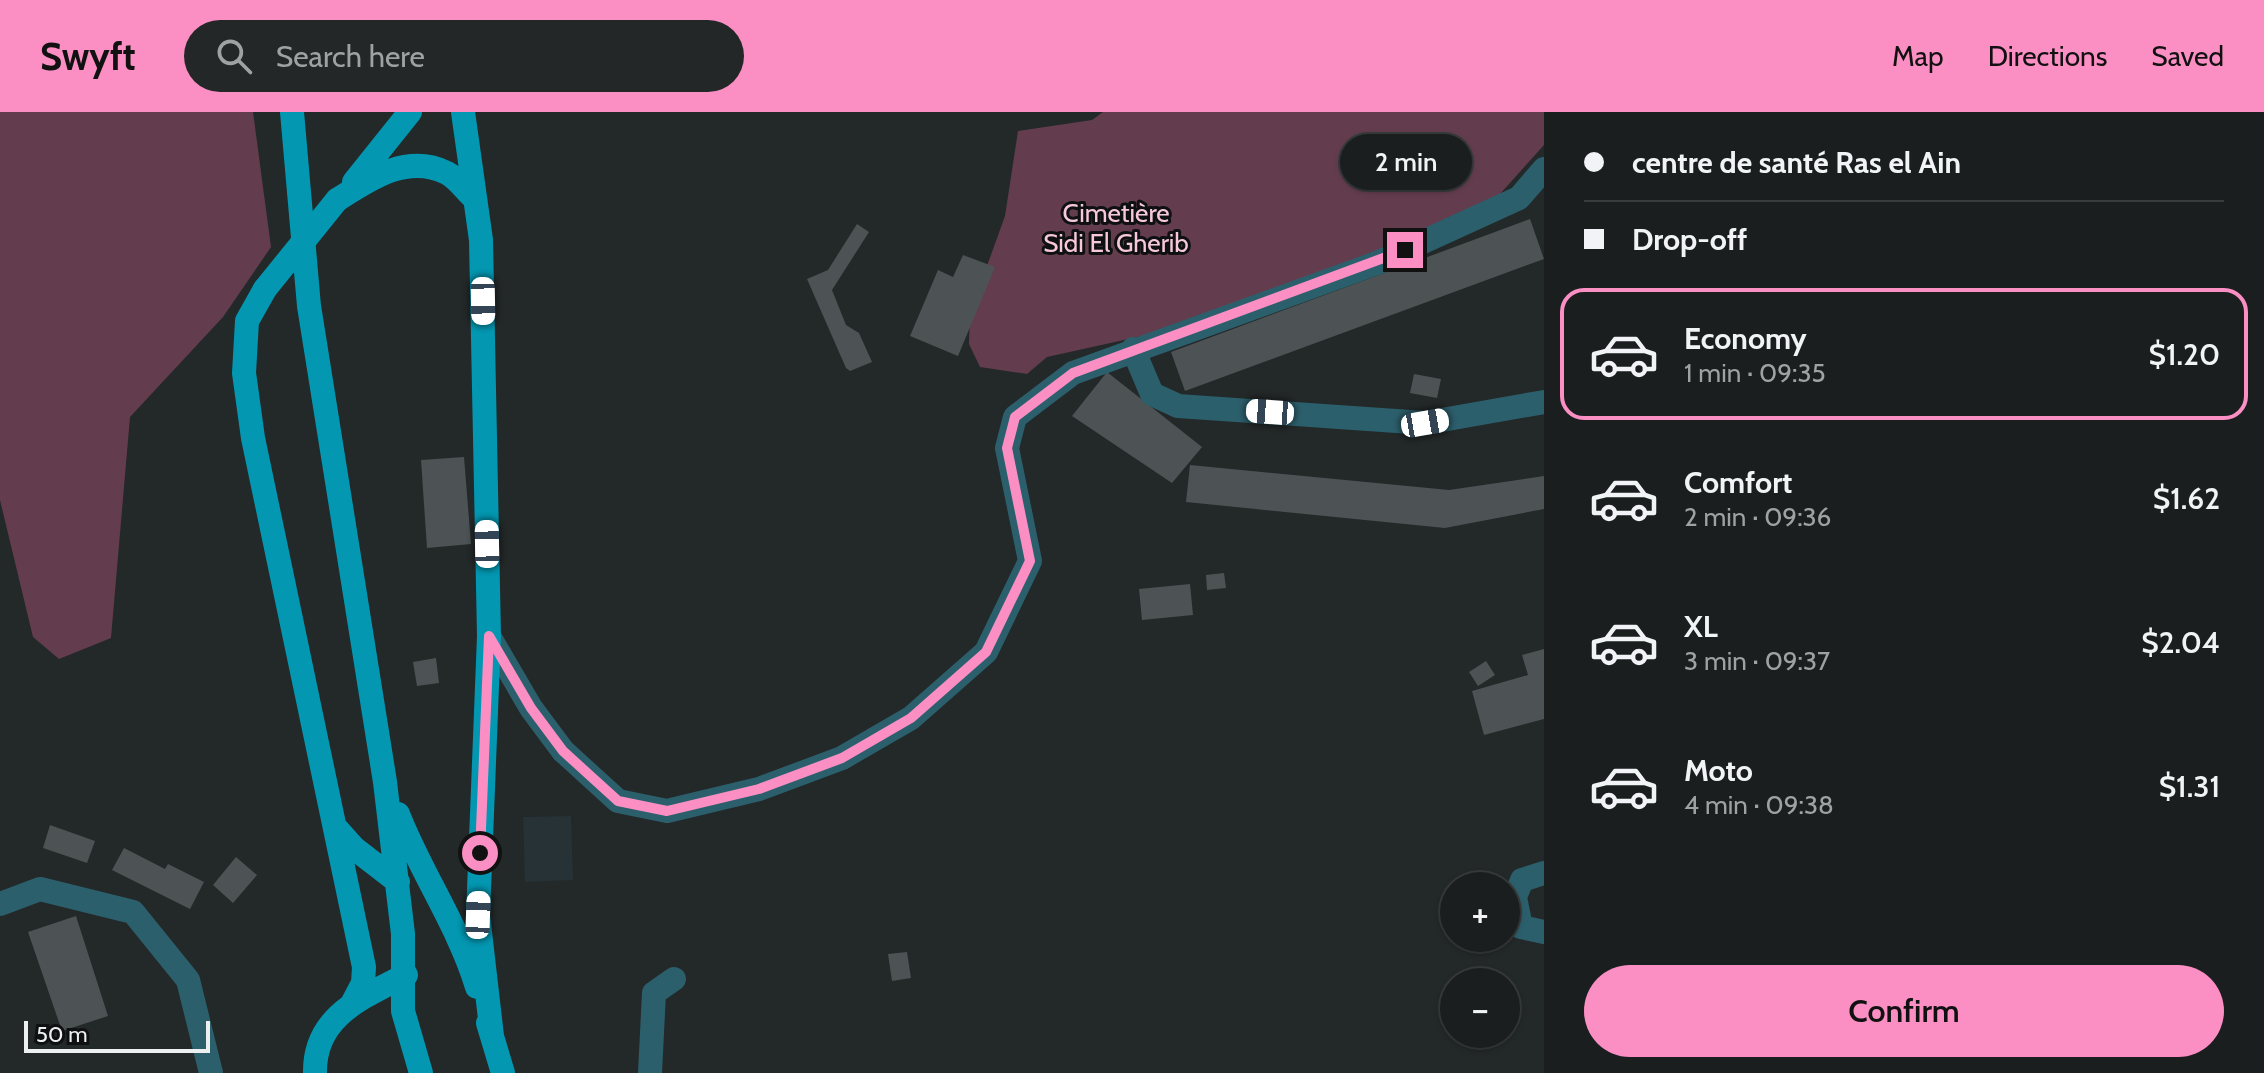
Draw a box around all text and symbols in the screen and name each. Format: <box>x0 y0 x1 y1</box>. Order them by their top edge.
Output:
search box <box>184 20 744 92</box>
text: Swyft <box>40 33 136 80</box>
icon: search <box>212 34 256 78</box>
text: Search here <box>276 38 425 75</box>
text: Map <box>1892 39 1944 73</box>
text: Directions <box>1988 39 2107 73</box>
text: Saved <box>2151 39 2224 73</box>
callout: 2 min <box>1339 134 1471 190</box>
text: centre de santé Ras el Ain <box>1632 144 1961 181</box>
text: 2 min <box>1375 146 1437 178</box>
park label: Cimetière Sidi El Gherib <box>1043 197 1189 259</box>
text: Drop-off <box>1632 221 1747 258</box>
route end <box>1387 232 1423 268</box>
car <box>471 277 495 325</box>
icon: car <box>1588 318 1660 390</box>
text: Economy <box>1684 320 1807 357</box>
text: $1.20 <box>2149 336 2220 373</box>
text: 1 min · 09:35 <box>1684 357 1826 389</box>
car <box>1245 398 1295 426</box>
car <box>1399 407 1451 439</box>
icon: car <box>1588 462 1660 534</box>
text: Comfort <box>1684 464 1792 501</box>
text: $1.62 <box>2153 480 2220 517</box>
text: 2 min · 09:36 <box>1684 501 1831 533</box>
car <box>475 520 499 568</box>
icon: car <box>1588 606 1660 678</box>
text: XL <box>1684 608 1718 645</box>
text: $2.04 <box>2141 624 2220 661</box>
text: 3 min · 09:37 <box>1684 645 1830 677</box>
icon: car <box>1588 750 1660 822</box>
text: Moto <box>1684 752 1753 789</box>
text: $1.31 <box>2159 768 2220 805</box>
text: 4 min · 09:38 <box>1684 789 1834 821</box>
route start <box>462 835 498 871</box>
map controls <box>1440 872 1520 1048</box>
button: + <box>1440 872 1520 952</box>
car <box>465 891 491 939</box>
button: Confirm <box>1584 965 2224 1057</box>
button: − <box>1440 968 1520 1048</box>
scale bar <box>24 1017 210 1053</box>
text: 50 m <box>36 1021 88 1048</box>

